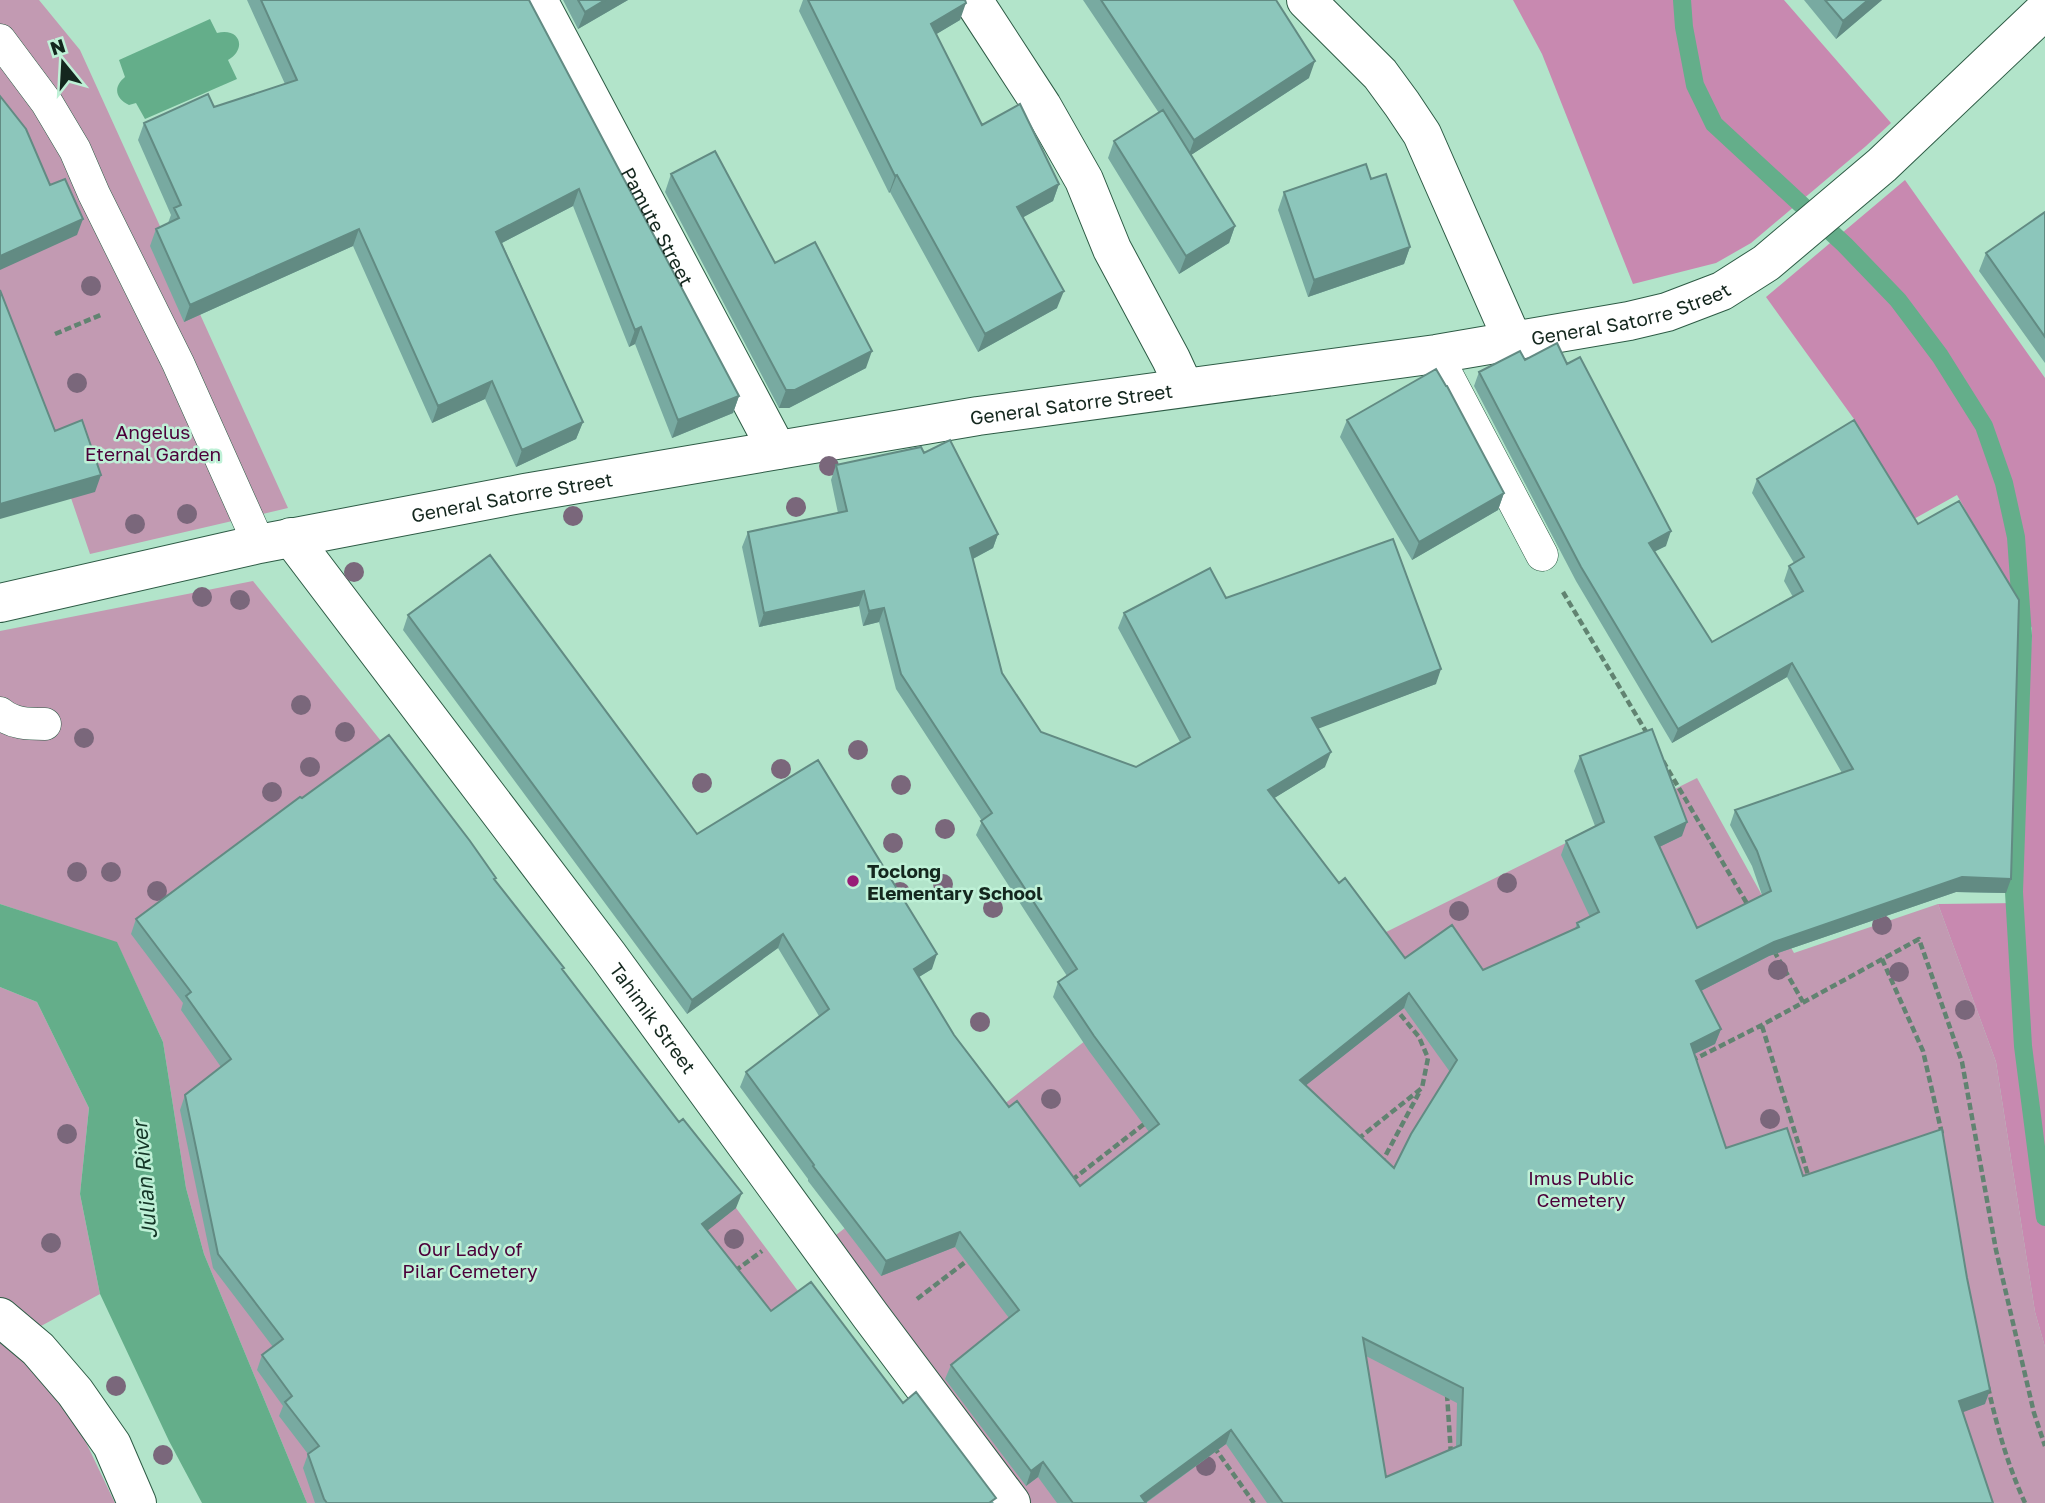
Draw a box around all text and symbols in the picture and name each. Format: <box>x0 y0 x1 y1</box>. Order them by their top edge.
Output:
north arrow <box>28 28 98 98</box>
text: N <box>47 33 68 60</box>
street label: Pamute Street <box>617 163 699 289</box>
street label: General Satorre Street <box>1529 277 1734 349</box>
street label: General Satorre Street <box>968 378 1174 429</box>
park label: Angelus Eternal Garden <box>85 420 221 465</box>
street label: General Satorre Street <box>409 467 614 526</box>
place label: Toclong Elementary School <box>867 859 1043 904</box>
marker: Toclong Elementary School <box>845 873 861 889</box>
street label: Tahimik Street <box>606 958 701 1077</box>
water label: Julian River <box>126 1117 162 1240</box>
park label: Imus Public Cemetery <box>1528 1166 1634 1211</box>
park label: Our Lady of Pilar Cemetery <box>402 1237 538 1282</box>

